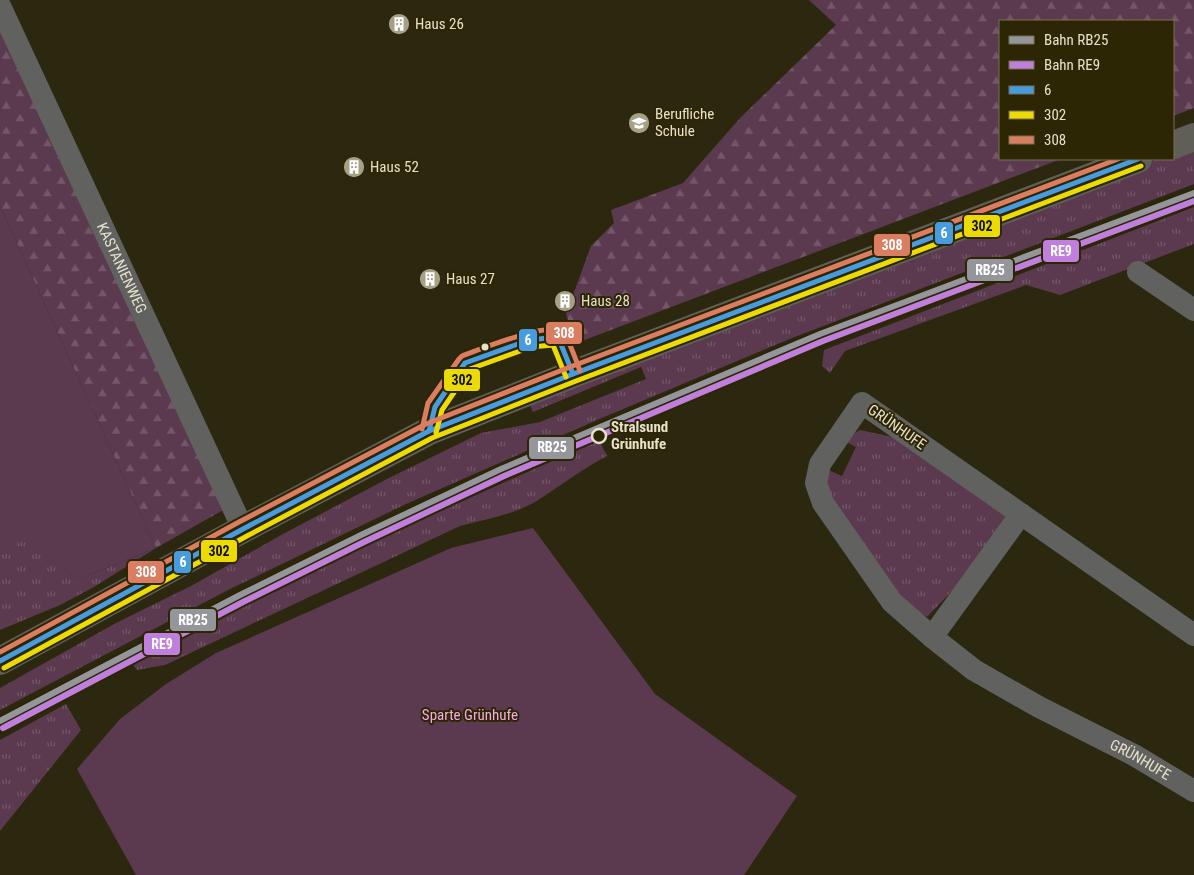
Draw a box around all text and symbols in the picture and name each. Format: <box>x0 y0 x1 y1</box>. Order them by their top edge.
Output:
building icon: Haus 26 <box>387 12 411 36</box>
place label: Haus 26 <box>415 15 464 33</box>
legend <box>999 20 1174 160</box>
text: Bahn RB25 <box>1044 31 1108 49</box>
text: Bahn RE9 <box>1044 56 1100 74</box>
text: 6 <box>1044 81 1051 99</box>
place label: Berufliche Schule <box>655 105 714 140</box>
text: 302 <box>1044 106 1066 124</box>
school or university icon: Berufliche Schule <box>627 111 651 135</box>
text: 308 <box>1044 131 1066 149</box>
building icon: Haus 52 <box>342 155 366 179</box>
place label: Haus 52 <box>370 158 419 176</box>
line badge: 302 <box>963 214 1001 238</box>
text: 302 <box>971 218 993 234</box>
street label: KASTANIENWEG <box>93 220 151 316</box>
line badge: 6 <box>934 221 954 245</box>
text: 6 <box>940 225 948 241</box>
line badge: 308 <box>873 233 911 257</box>
text: 308 <box>881 237 903 253</box>
line badge: RE9 <box>1042 239 1080 263</box>
text: RE9 <box>1050 243 1072 259</box>
line badge: RB25 <box>966 258 1014 282</box>
text: RB25 <box>975 262 1005 278</box>
building icon: Haus 27 <box>418 267 442 291</box>
place label: Haus 27 <box>446 270 495 288</box>
building icon: Haus 28 <box>553 289 577 313</box>
place label: Haus 28 <box>581 292 630 310</box>
line badge: 308 <box>545 321 583 345</box>
text: 308 <box>553 325 575 341</box>
line badge: 6 <box>518 328 538 352</box>
text: 6 <box>524 332 532 348</box>
unlabelled marker <box>480 342 490 352</box>
line badge: 302 <box>443 368 481 392</box>
text: 302 <box>451 372 473 388</box>
street label: GRÜNHUFE <box>864 400 930 454</box>
place label: Stralsund Grünhufe <box>611 418 668 453</box>
marker: Stralsund Grünhufe <box>591 428 607 444</box>
line badge: RB25 <box>528 436 575 460</box>
text: RB25 <box>537 439 567 455</box>
line badge: 302 <box>200 539 238 563</box>
text: 302 <box>208 543 230 559</box>
line badge: 6 <box>173 550 192 574</box>
text: 6 <box>179 554 187 570</box>
line badge: 308 <box>127 560 165 584</box>
text: 308 <box>135 564 157 580</box>
line badge: RB25 <box>169 608 217 632</box>
text: RB25 <box>178 612 208 628</box>
line badge: RE9 <box>143 632 181 656</box>
text: RE9 <box>151 636 173 652</box>
park label: Sparte Grünhufe <box>422 706 518 724</box>
street label: GRÜNHUFE <box>1107 735 1174 784</box>

